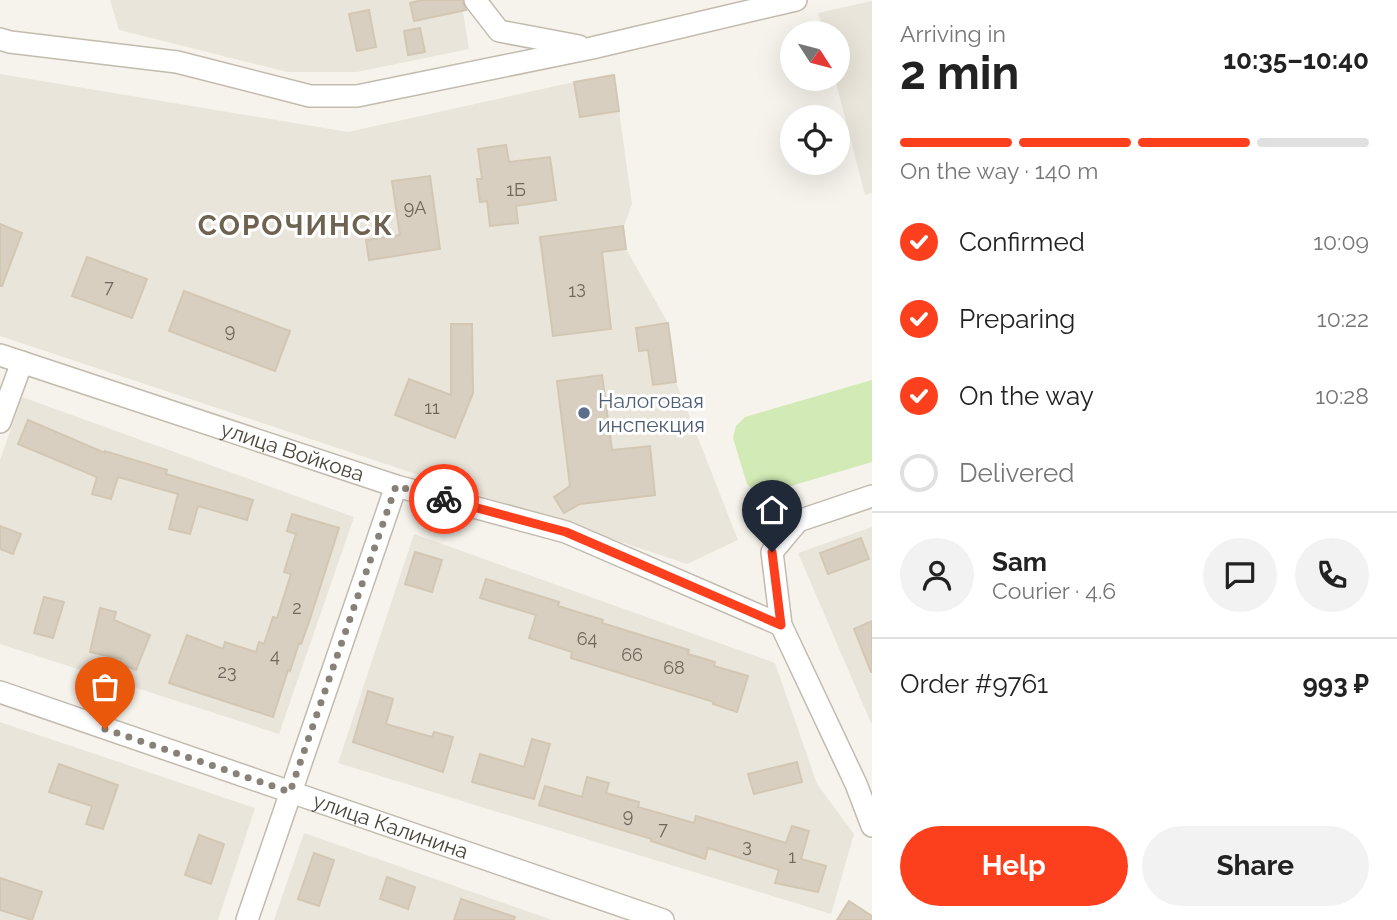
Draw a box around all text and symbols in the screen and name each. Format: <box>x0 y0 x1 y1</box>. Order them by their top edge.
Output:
text: Arriving in <box>900 20 1006 47</box>
north arrow <box>780 21 850 91</box>
map controls <box>780 21 850 175</box>
text: 10:35–10:40 <box>1223 45 1369 75</box>
text: 2 min <box>900 46 1019 100</box>
button: locate <box>780 105 850 175</box>
text: On the way · 140 m <box>900 157 1098 184</box>
house number: 1Б <box>506 179 526 200</box>
house number: 9А <box>404 197 426 218</box>
district label: СОРОЧИНСК <box>198 209 394 242</box>
icon: check <box>900 223 938 261</box>
text: Confirmed <box>959 227 1085 257</box>
text: 10:09 <box>1313 228 1369 255</box>
house number: 7 <box>104 276 114 297</box>
house number: 1З <box>568 280 586 301</box>
icon: check <box>900 300 938 338</box>
text: Preparing <box>959 304 1075 334</box>
text: 10:22 <box>1317 305 1369 332</box>
house number: 9 <box>225 320 235 341</box>
icon: check <box>900 377 938 415</box>
text: On the way <box>959 381 1094 411</box>
text: 10:28 <box>1315 382 1369 409</box>
place label: Налоговая инспекция <box>598 388 705 437</box>
house number: 11 <box>424 397 440 418</box>
marker: Налоговая инспекция <box>576 405 592 421</box>
street label: улица Войкова <box>218 416 367 487</box>
text: Delivered <box>959 458 1074 488</box>
courier <box>409 464 479 534</box>
icon: bike <box>425 480 463 518</box>
pin <box>742 480 802 552</box>
icon: home <box>753 491 791 529</box>
button: person <box>900 538 974 612</box>
button: chat <box>1203 538 1277 612</box>
button: phone <box>1295 538 1369 612</box>
text: Sam <box>992 547 1047 577</box>
text: Courier · 4.6 <box>992 577 1116 604</box>
house number: 2 <box>292 597 302 618</box>
house number: 64 <box>577 628 598 649</box>
house number: 66 <box>621 644 643 665</box>
house number: 4 <box>270 645 280 666</box>
pin <box>75 657 135 729</box>
house number: 68 <box>663 657 685 678</box>
house number: 23 <box>218 661 237 682</box>
icon: bag <box>86 668 124 706</box>
text: Order #9761 <box>900 669 1048 699</box>
text: 993 ₽ <box>1303 669 1369 699</box>
street label: улица Калинина <box>310 788 472 864</box>
house number: 9 <box>623 805 633 826</box>
house number: 7 <box>658 818 668 839</box>
button: Help <box>900 826 1128 906</box>
button: Share <box>1142 826 1369 906</box>
house number: 3 <box>742 835 752 856</box>
house number: 1 <box>788 846 796 867</box>

